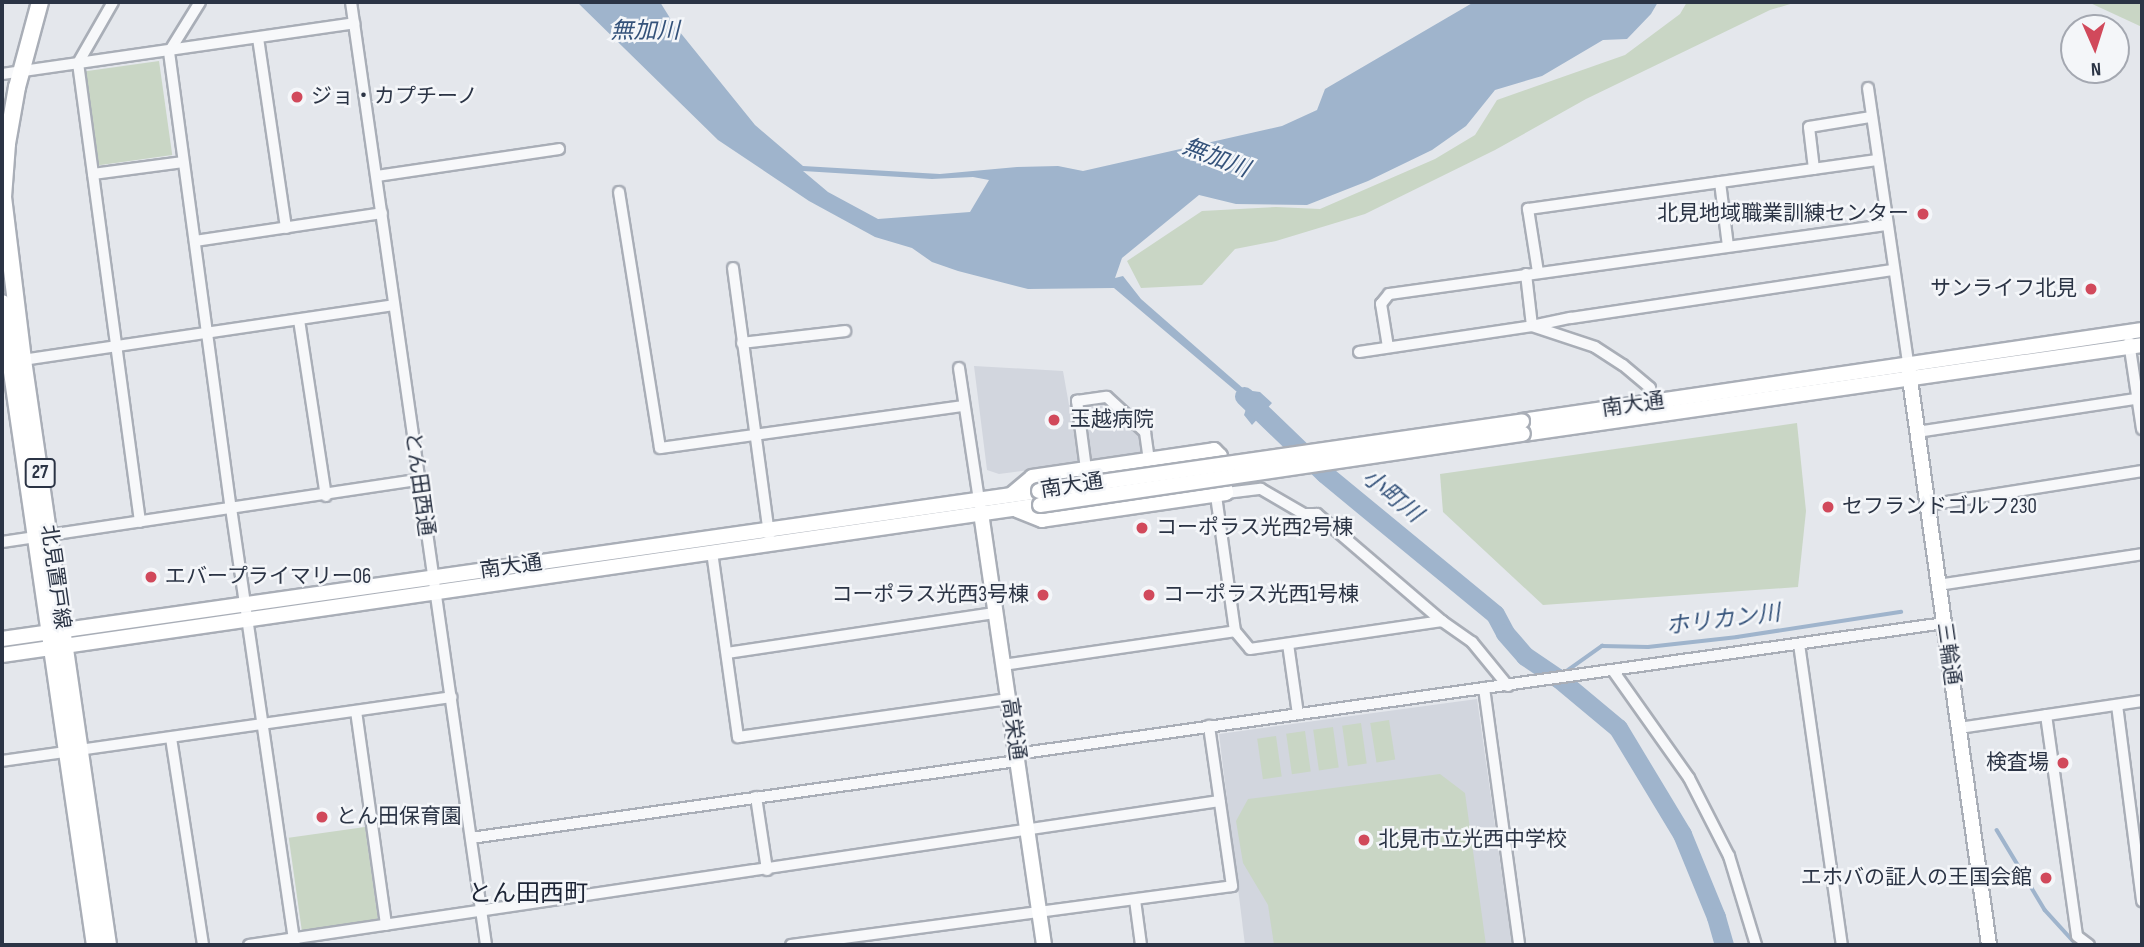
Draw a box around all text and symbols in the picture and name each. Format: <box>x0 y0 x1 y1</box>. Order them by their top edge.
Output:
north arrow <box>2060 14 2130 84</box>
water label: 無加川 <box>611 17 679 45</box>
text: N <box>2090 57 2102 80</box>
place label: ジョ・カプチーノ <box>311 84 479 110</box>
marker: ジョ・カプチーノ <box>289 89 305 105</box>
water label: 無加川 <box>1179 133 1253 183</box>
place label: 北見地域職業訓練センター <box>1657 201 1909 227</box>
marker: 北見地域職業訓練センター <box>1915 206 1931 222</box>
place label: サンライフ北見 <box>1930 276 2077 302</box>
marker: サンライフ北見 <box>2083 281 2099 297</box>
street label: 南大通 <box>1600 388 1666 422</box>
place label: 玉越病院 <box>1070 407 1154 433</box>
marker: 玉越病院 <box>1044 410 1064 430</box>
street label: とん田西通 <box>399 430 439 538</box>
road number: 27 <box>24 458 56 488</box>
water label: 小町川 <box>1357 464 1427 528</box>
street label: 南大通 <box>1039 469 1105 503</box>
place label: セフランドゴルフ230 <box>1842 494 2037 520</box>
marker: セフランドゴルフ230 <box>1820 499 1836 515</box>
place label: コーポラス光西2号棟 <box>1156 515 1354 541</box>
marker: コーポラス光西2号棟 <box>1134 520 1150 536</box>
street label: 北見置戸線 <box>35 523 75 631</box>
street label: 南大通 <box>478 550 544 584</box>
place label: エバープライマリー06 <box>165 564 373 590</box>
marker: エバープライマリー06 <box>143 569 159 585</box>
place label: コーポラス光西3号棟 <box>831 582 1029 608</box>
place label: コーポラス光西1号棟 <box>1163 582 1359 608</box>
marker: コーポラス光西3号棟 <box>1035 587 1051 603</box>
marker: コーポラス光西1号棟 <box>1141 587 1157 603</box>
water label: ホリカン川 <box>1664 599 1782 641</box>
street label: 三輪通 <box>1931 621 1965 687</box>
street label: 高栄通 <box>996 696 1030 762</box>
place label: 検査場 <box>1986 750 2049 776</box>
marker: 検査場 <box>2055 755 2071 771</box>
place label: とん田保育園 <box>336 804 462 830</box>
marker: とん田保育園 <box>314 809 330 825</box>
place label: 北見市立光西中学校 <box>1378 827 1567 853</box>
marker: 北見市立光西中学校 <box>1356 832 1372 848</box>
place label: エホバの証人の王国会館 <box>1801 865 2032 891</box>
marker: エホバの証人の王国会館 <box>2038 870 2054 886</box>
district label: とん田西町 <box>468 880 588 908</box>

